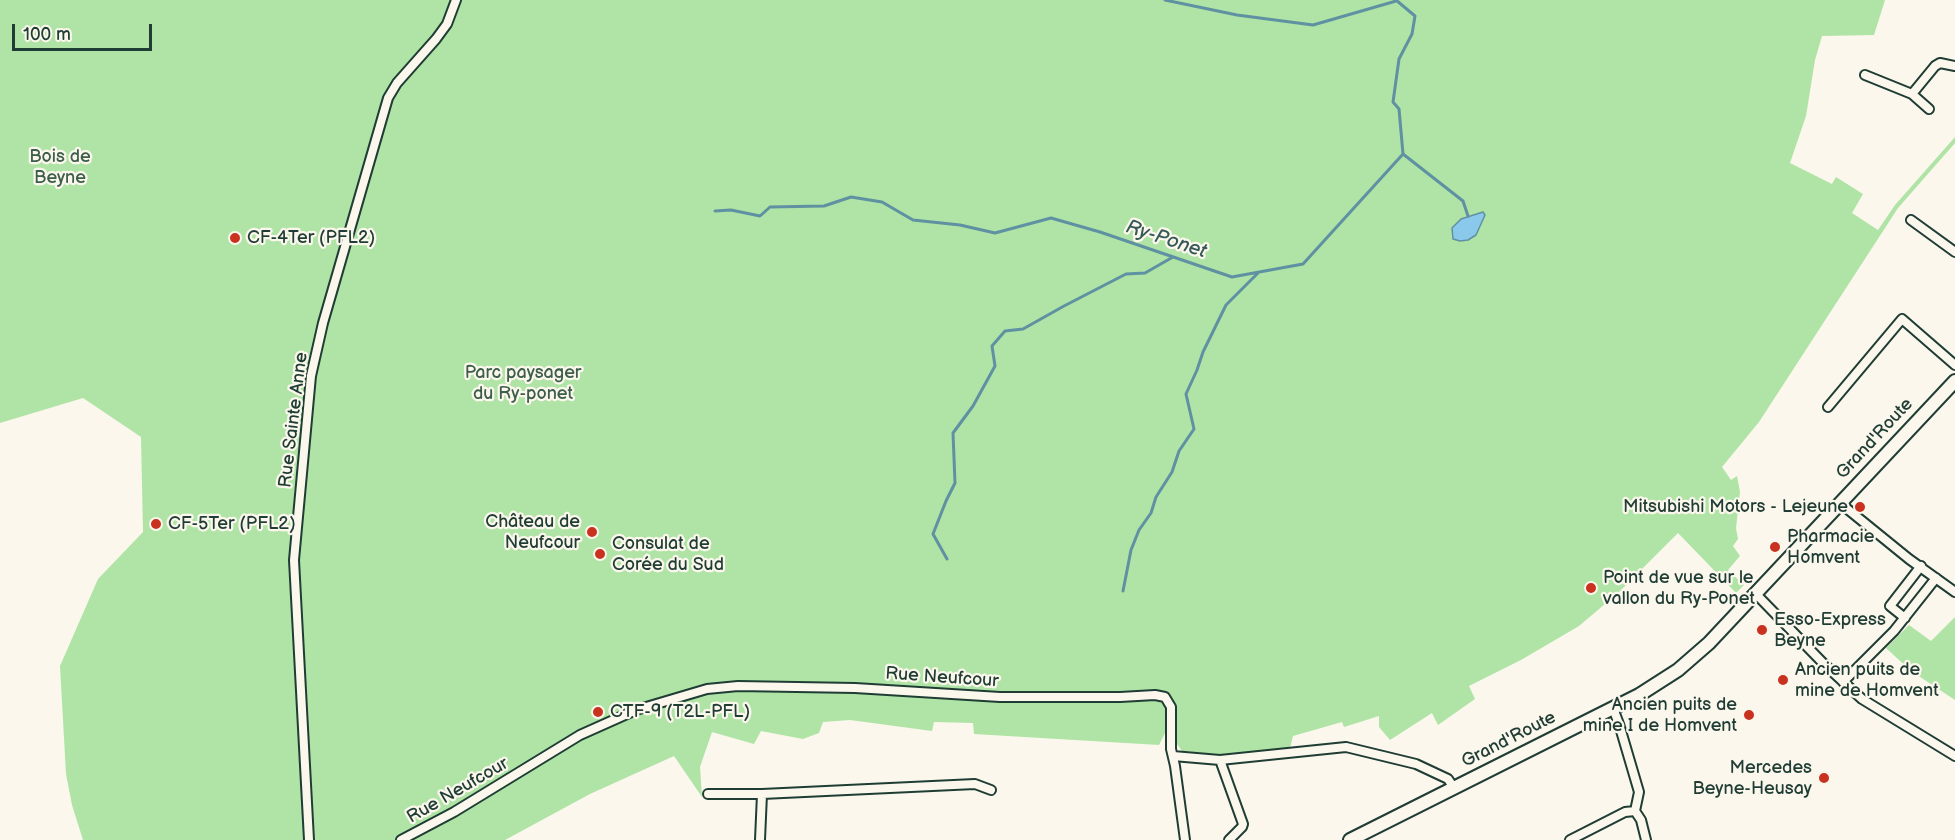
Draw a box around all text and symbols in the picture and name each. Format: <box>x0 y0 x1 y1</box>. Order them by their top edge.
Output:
scale bar <box>15 12 154 50</box>
text: 100 m <box>23 24 71 45</box>
park label: Bois de Beyne <box>29 146 91 188</box>
water label: Ry-Ponet <box>1123 216 1209 264</box>
place label: CF-4Ter (PFL2) <box>247 227 375 249</box>
marker: CF-4Ter (PFL2) <box>228 231 242 245</box>
street label: Rue Sainte Anne <box>275 351 313 489</box>
park label: Parc paysager du Ry-ponet <box>465 362 581 404</box>
street label: Grand'Route <box>1832 394 1918 484</box>
place label: Mitsubishi Motors - Lejeune <box>1623 496 1848 518</box>
marker: Mitsubishi Motors - Lejeune <box>1853 500 1867 514</box>
place label: Château de Neufcour <box>485 511 580 554</box>
place label: CF-5Ter (PFL2) <box>168 513 296 535</box>
marker: CF-5Ter (PFL2) <box>149 517 163 531</box>
marker: Château de Neufcour <box>585 525 599 539</box>
place label: Pharmacie Homvent <box>1787 526 1874 568</box>
place label: Consulat de Corée du Sud <box>612 533 724 576</box>
marker: Pharmacie Homvent <box>1768 540 1782 554</box>
marker: Consulat de Corée du Sud <box>593 547 607 561</box>
place label: Point de vue sur le vallon du Ry-Ponet <box>1603 567 1755 610</box>
marker: Point de vue sur le vallon du Ry-Ponet <box>1584 581 1598 595</box>
place label: Esso-Express Beyne <box>1774 609 1886 652</box>
marker: Esso-Express Beyne <box>1755 623 1769 637</box>
place label: Ancien puits de mine de Homvent <box>1795 659 1939 702</box>
street label: Rue Neufcour <box>885 663 999 693</box>
marker: Ancien puits de mine de Homvent <box>1776 673 1790 687</box>
place label: Ancien puits de mine I de Homvent <box>1583 694 1737 736</box>
place label: CTF-9 (T2L-PFL) <box>610 701 750 723</box>
marker: CTF-9 (T2L-PFL) <box>591 705 605 719</box>
street label: Grand'Route <box>1458 707 1560 773</box>
marker: Ancien puits de mine I de Homvent <box>1742 708 1756 722</box>
street label: Rue Neufcour <box>403 753 513 829</box>
place label: Mercedes Beyne-Heusay <box>1693 757 1812 800</box>
marker: Mercedes Beyne-Heusay <box>1817 771 1831 785</box>

